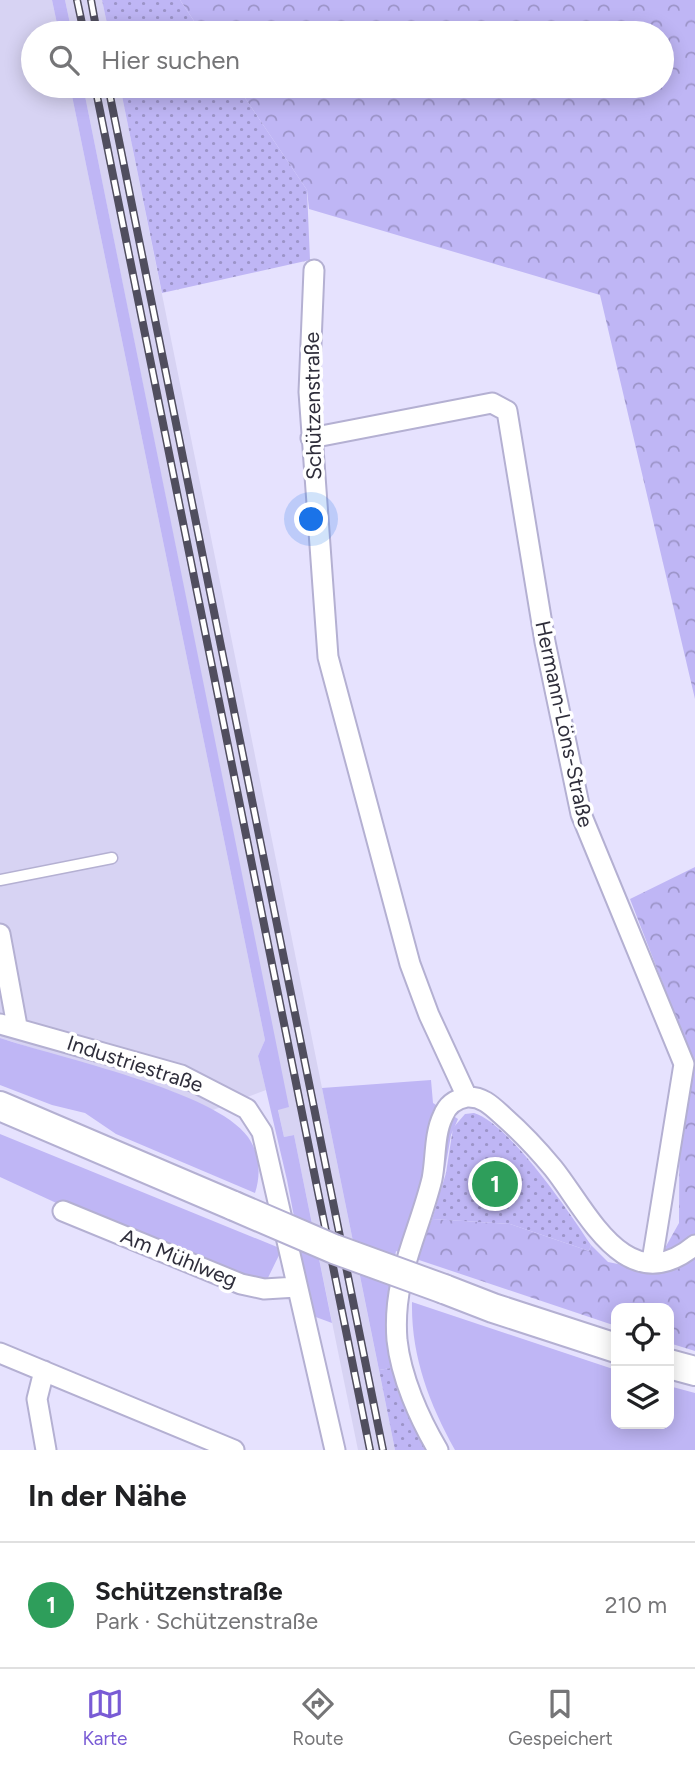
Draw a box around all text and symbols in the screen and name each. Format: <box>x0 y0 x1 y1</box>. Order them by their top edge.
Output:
search box <box>21 21 674 98</box>
icon: search <box>45 41 83 79</box>
text: Hier suchen <box>101 44 240 76</box>
street label: Schützenstraße <box>299 332 326 480</box>
your location <box>294 502 328 536</box>
street label: Hermann-Löns-Straße <box>530 618 599 829</box>
street label: Industriestraße <box>64 1030 206 1097</box>
pin: 1 <box>472 1158 518 1210</box>
street label: Am Mühlweg <box>117 1223 241 1292</box>
map controls <box>611 1303 674 1429</box>
button: locate <box>611 1303 674 1366</box>
button: layers <box>611 1366 674 1429</box>
text: In der Nähe <box>28 1477 187 1514</box>
text: Schützenstraße <box>95 1575 283 1607</box>
text: 1 <box>46 1591 56 1619</box>
text: 210 m <box>605 1591 667 1619</box>
text: Park · Schützenstraße <box>95 1607 318 1635</box>
tab: Karte <box>82 1685 127 1750</box>
tab: Route <box>292 1685 343 1750</box>
tab: Gespeichert <box>508 1685 613 1750</box>

